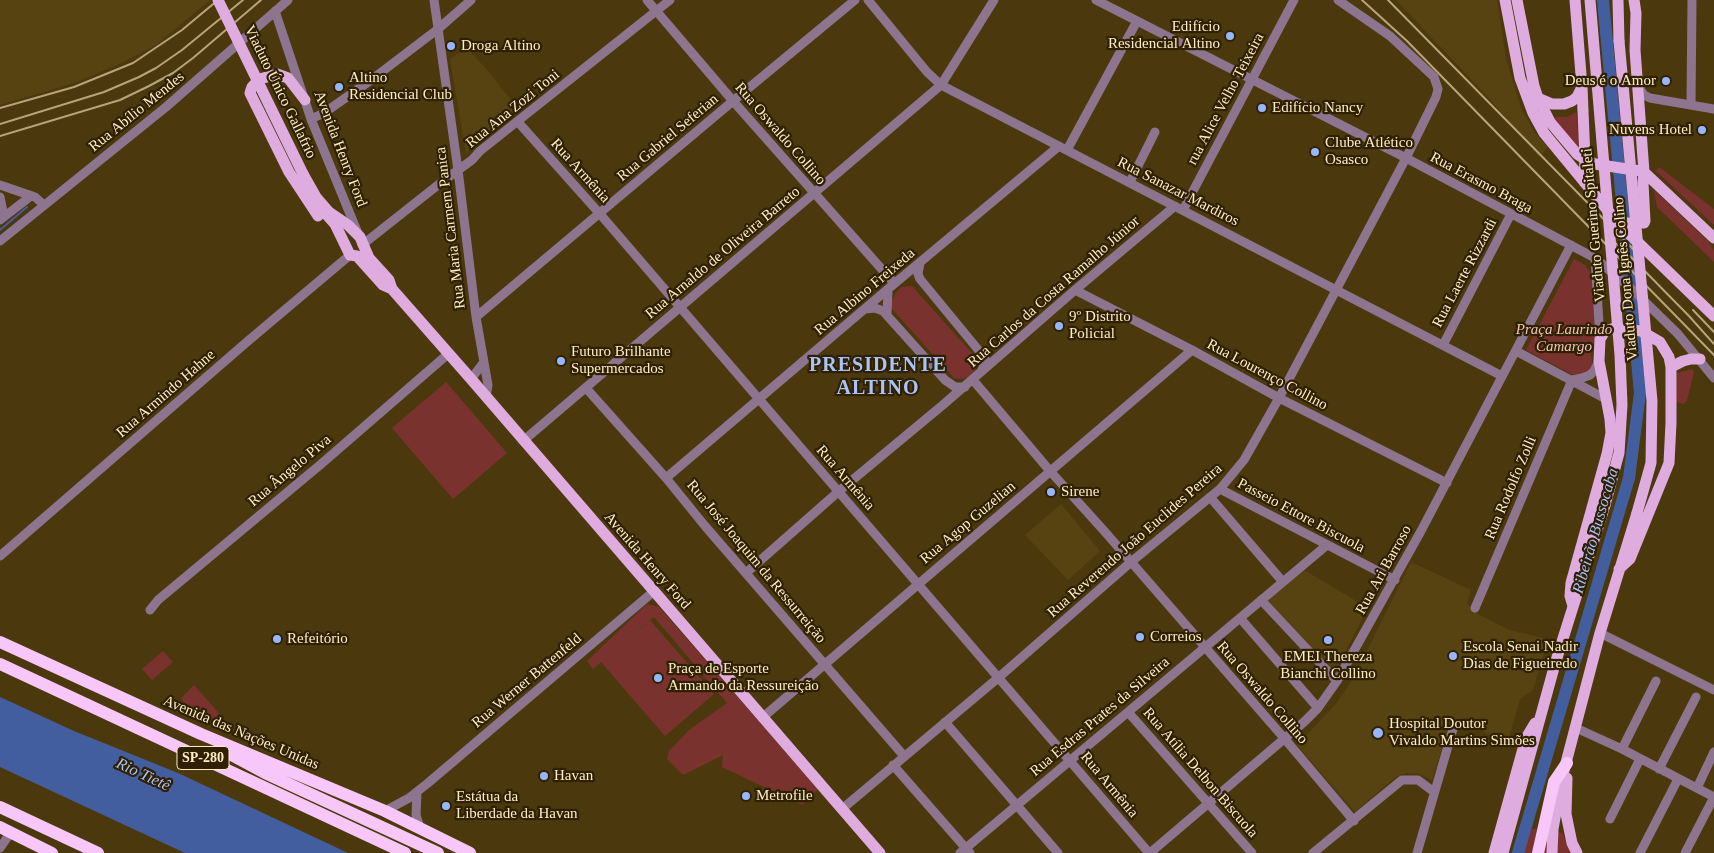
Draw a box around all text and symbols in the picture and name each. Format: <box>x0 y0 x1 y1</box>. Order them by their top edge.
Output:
place label: Edifício Residencial Altino <box>1108 18 1220 53</box>
street label: Viaduto Único Gallafrio <box>240 23 320 161</box>
street label: rua Alice Velho Teixeira <box>1184 30 1268 168</box>
marker: Edifício Residencial Altino <box>1224 30 1236 42</box>
place label: Droga Altino <box>461 37 541 55</box>
marker: Droga Altino <box>445 40 457 52</box>
street label: Rua Ana Zozi Toni <box>463 66 563 152</box>
street label: Rua Abílio Mendes <box>86 68 188 156</box>
place label: Altino Residencial Club <box>349 69 452 104</box>
place label: Deus é o Amor <box>1565 72 1656 90</box>
marker: Deus é o Amor <box>1660 75 1672 87</box>
street label: Rua Oswaldo Collino <box>731 79 829 189</box>
marker: Altino Residencial Club <box>333 81 345 93</box>
street label: Avenida Henry Ford <box>310 88 370 210</box>
street label: Rua Gabriel Seferian <box>614 90 722 186</box>
place label: Edifício Nancy <box>1272 99 1363 117</box>
marker: Edifício Nancy <box>1256 102 1268 114</box>
place label: Nuvens Hotel <box>1609 121 1692 139</box>
marker: Nuvens Hotel <box>1696 124 1708 136</box>
place label: Clube Atlético Osasco <box>1325 134 1413 169</box>
street label: Rua Armênia <box>546 135 614 207</box>
street label: Rua Maria Carmem Panica <box>432 146 470 310</box>
marker: Clube Atlético Osasco <box>1309 146 1321 158</box>
street label: Viaduto Guerino Spitaleti <box>1578 147 1610 303</box>
street label: Rua Erasmo Braga <box>1427 148 1535 218</box>
street label: Rua Sanazar Mardiros <box>1114 154 1242 230</box>
street label: Rua Arnaldo de Oliveira Barreto <box>642 183 804 323</box>
street label: Viaduto Dona Ignês Colino <box>1610 196 1642 362</box>
street label: Rua Carlos da Costa Ramalho Júnior <box>964 212 1144 372</box>
street label: Rua Laerte Rizzardi <box>1429 215 1501 331</box>
street label: Rua Albino Freixeda <box>811 245 919 339</box>
place label: 9º Distrito Policial <box>1069 308 1131 343</box>
marker: 9º Distrito Policial <box>1053 320 1065 332</box>
park label: Praça Laurindo Camargo <box>1516 321 1612 356</box>
street label: Rua Lourenço Collino <box>1204 336 1330 414</box>
place label: Futuro Brilhante Supermercados <box>571 343 671 378</box>
street label: Rua Armindo Hahne <box>113 346 219 442</box>
district label: PRESIDENTE ALTINO <box>808 354 948 401</box>
marker: Futuro Brilhante Supermercados <box>555 355 567 367</box>
street label: Rua Ângelo Piva <box>245 431 335 511</box>
street label: Rua Rodolfo Zolli <box>1481 434 1541 542</box>
street label: Rua Armênia <box>812 442 878 514</box>
street label: Rua Reverendo João Euclides Pereira <box>1044 460 1226 622</box>
water label: Ribeirão Bussocaba <box>1569 466 1623 596</box>
street label: Passeio Ettore Biscuola <box>1234 475 1368 557</box>
street label: Rua José Joaquim da Ressurreição <box>682 477 830 647</box>
street label: Rua Agop Guzelian <box>917 478 1019 568</box>
place label: Sirene <box>1061 483 1099 501</box>
marker: Sirene <box>1045 486 1057 498</box>
street label: Avenida Henry Ford <box>600 509 694 613</box>
street label: Rua Ari Barroso <box>1352 522 1416 618</box>
place label: Correios <box>1150 628 1202 646</box>
place label: Refeitório <box>287 630 348 648</box>
street label: Rua Werner Battenfeld <box>468 630 586 732</box>
marker: Correios <box>1134 631 1146 643</box>
marker: Refeitório <box>271 633 283 645</box>
marker: EMEI Thereza Bianchi Collino <box>1322 634 1334 646</box>
street label: Rua Oswaldo Collino <box>1213 638 1311 748</box>
place label: Escola Senai Nadir Dias de Figueiredo <box>1463 638 1578 673</box>
place label: EMEI Thereza Bianchi Collino <box>1280 648 1376 683</box>
marker: Escola Senai Nadir Dias de Figueiredo <box>1447 650 1459 662</box>
street label: Rua Esdras Prates da Silveira <box>1027 653 1173 781</box>
place label: Praça de Esporte Armando da Ressureição <box>668 660 819 695</box>
marker: Praça de Esporte Armando da Ressureição <box>652 672 664 684</box>
street label: Avenida das Nações Unidas <box>160 692 322 774</box>
street label: Rua Atília Delbon Biscuola <box>1139 704 1261 842</box>
place label: Hospital Doutor Vivaldo Martins Simões <box>1389 715 1535 750</box>
marker: Hospital Doutor Vivaldo Martins Simões <box>1371 726 1385 740</box>
road number: SP-280 <box>177 746 229 770</box>
street label: Rua Armênia <box>1076 748 1142 822</box>
water label: Rio Tietê <box>113 754 173 796</box>
place label: Havan <box>554 767 593 785</box>
marker: Havan <box>538 770 550 782</box>
place label: Metrofile <box>756 787 813 805</box>
place label: Estátua da Liberdade da Havan <box>456 788 578 823</box>
marker: Metrofile <box>740 790 752 802</box>
marker: Estátua da Liberdade da Havan <box>440 800 452 812</box>

